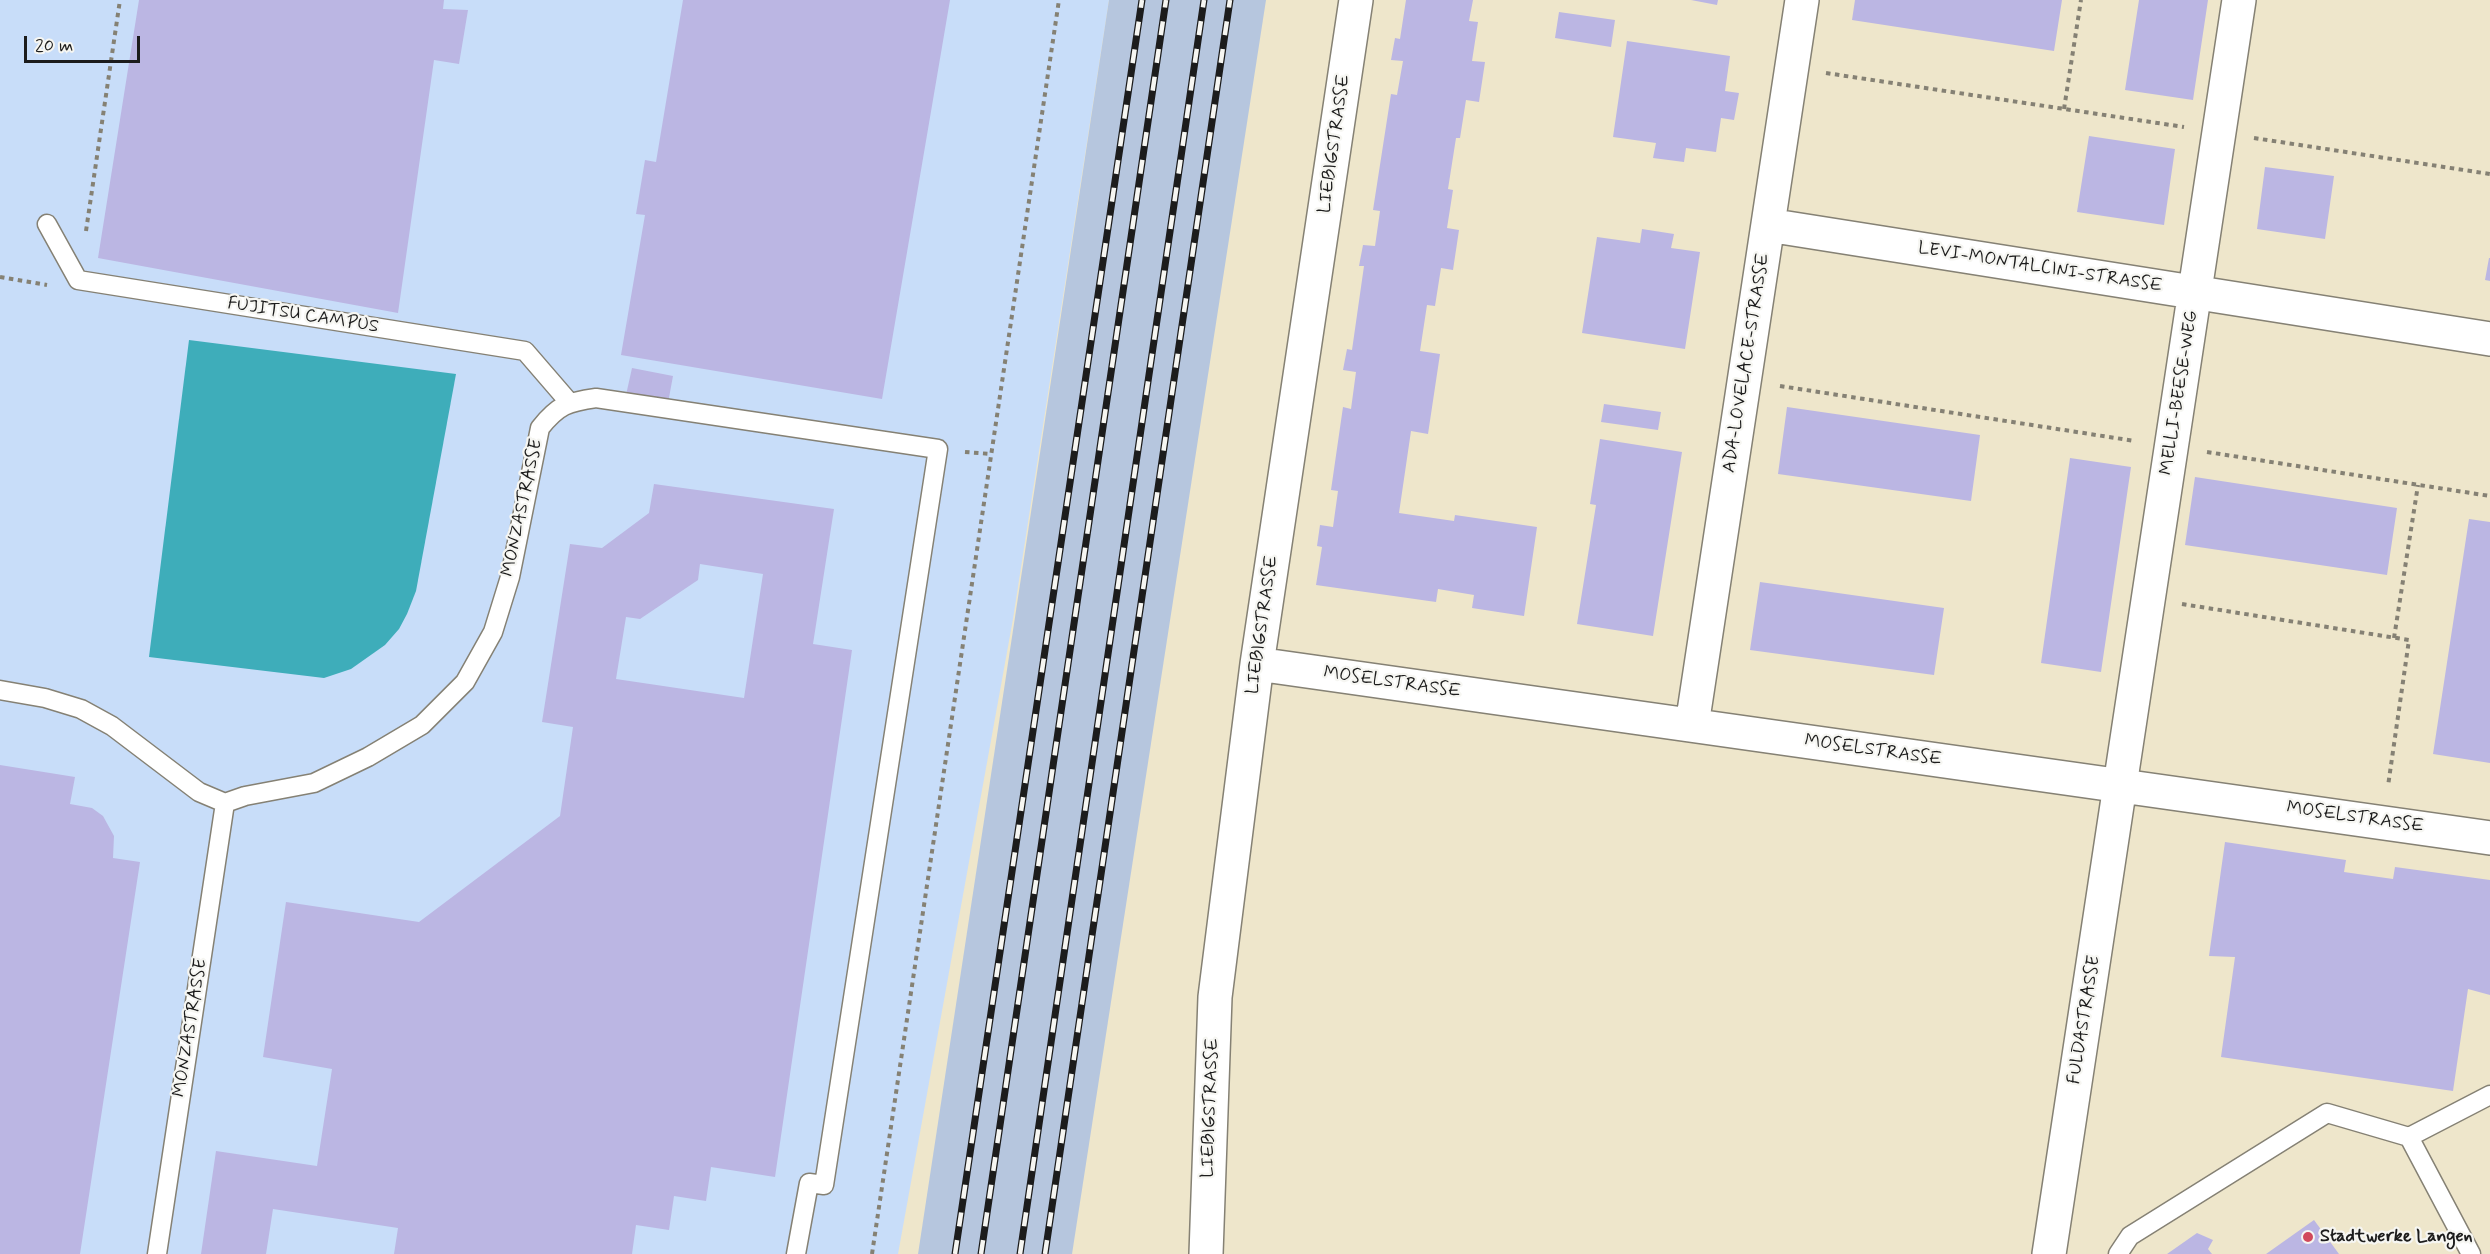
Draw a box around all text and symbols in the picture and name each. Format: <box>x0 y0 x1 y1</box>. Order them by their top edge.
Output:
scale bar <box>27 24 142 62</box>
text: 20 m <box>35 34 73 58</box>
street label: LIEBIGSTRASSE <box>1315 73 1355 215</box>
street label: LEVI-MONTALCINI-STRASSE <box>1916 238 2164 298</box>
street label: ADA-LOVELACE-STRASSE <box>1719 252 1775 474</box>
street label: FUJITSU CAMPUS <box>226 293 380 339</box>
street label: MELLI-BEESE-WEG <box>2156 309 2204 477</box>
street label: MONZASTRASSE <box>498 437 548 579</box>
street label: LIEBIGSTRASSE <box>1243 554 1283 696</box>
street label: MOSELSTRASSE <box>1322 663 1462 703</box>
street label: MOSELSTRASSE <box>1803 731 1943 771</box>
street label: MOSELSTRASSE <box>2285 798 2425 838</box>
street label: FULDASTRASSE <box>2064 954 2106 1086</box>
street label: MONZASTRASSE <box>169 957 213 1099</box>
street label: LIEBIGSTRASSE <box>1198 1038 1224 1178</box>
place label: Stadtwerke Langen <box>2320 1226 2473 1248</box>
marker: Stadtwerke Langen <box>2301 1230 2315 1244</box>

